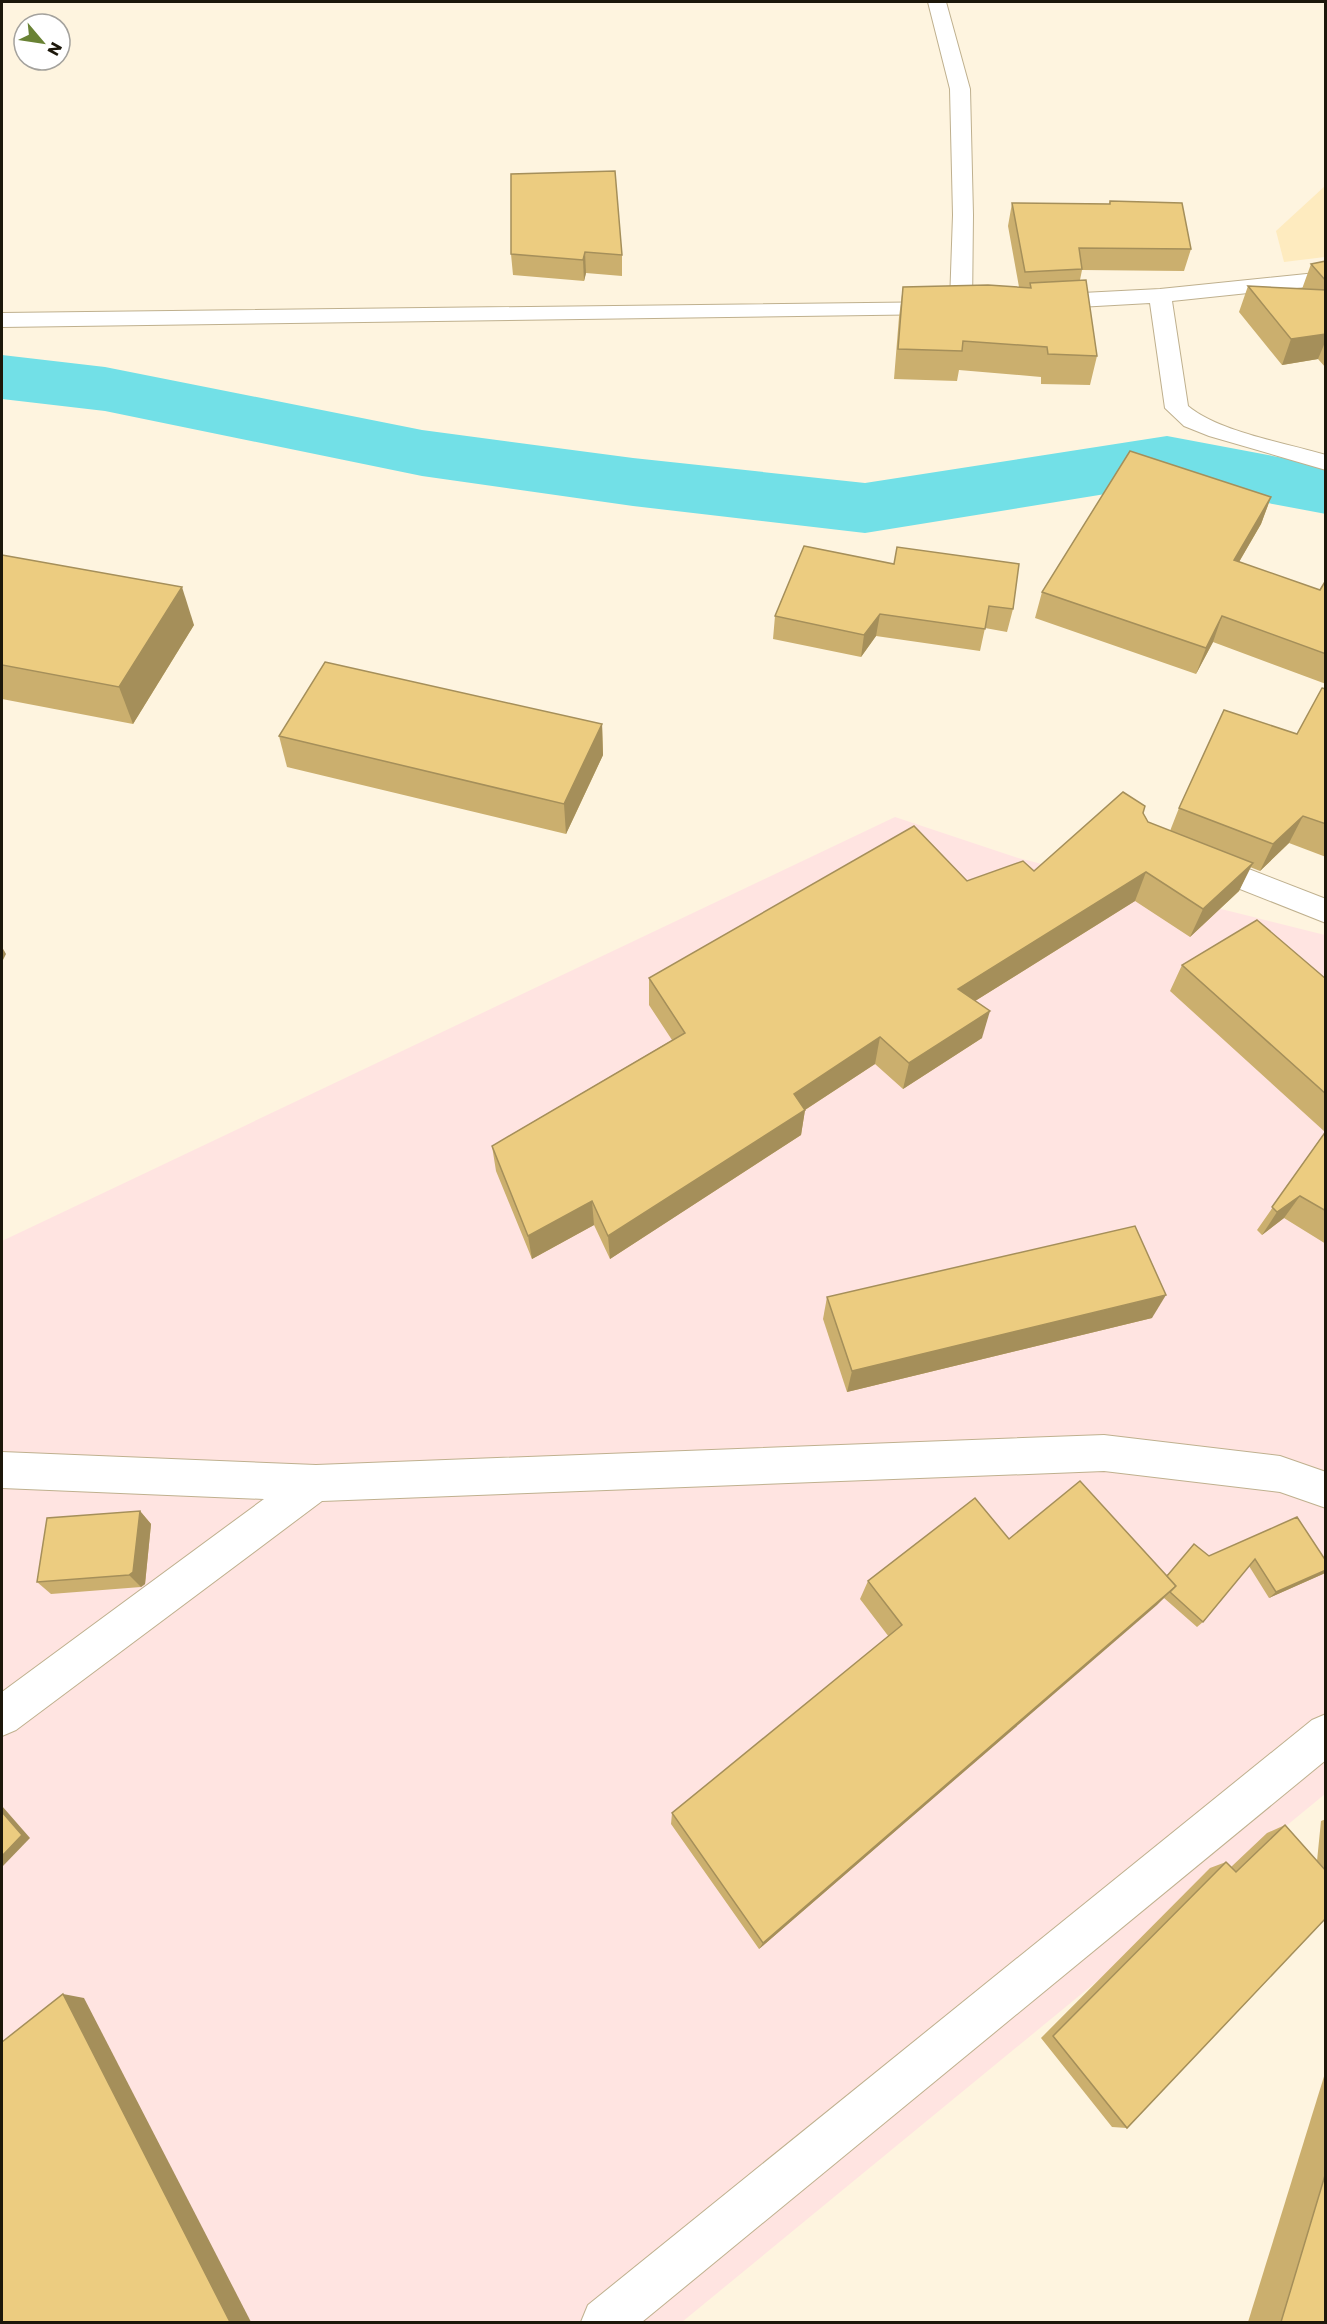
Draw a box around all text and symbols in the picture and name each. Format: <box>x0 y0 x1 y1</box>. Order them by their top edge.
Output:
north arrow <box>12 12 72 72</box>
text: N <box>42 38 68 60</box>

